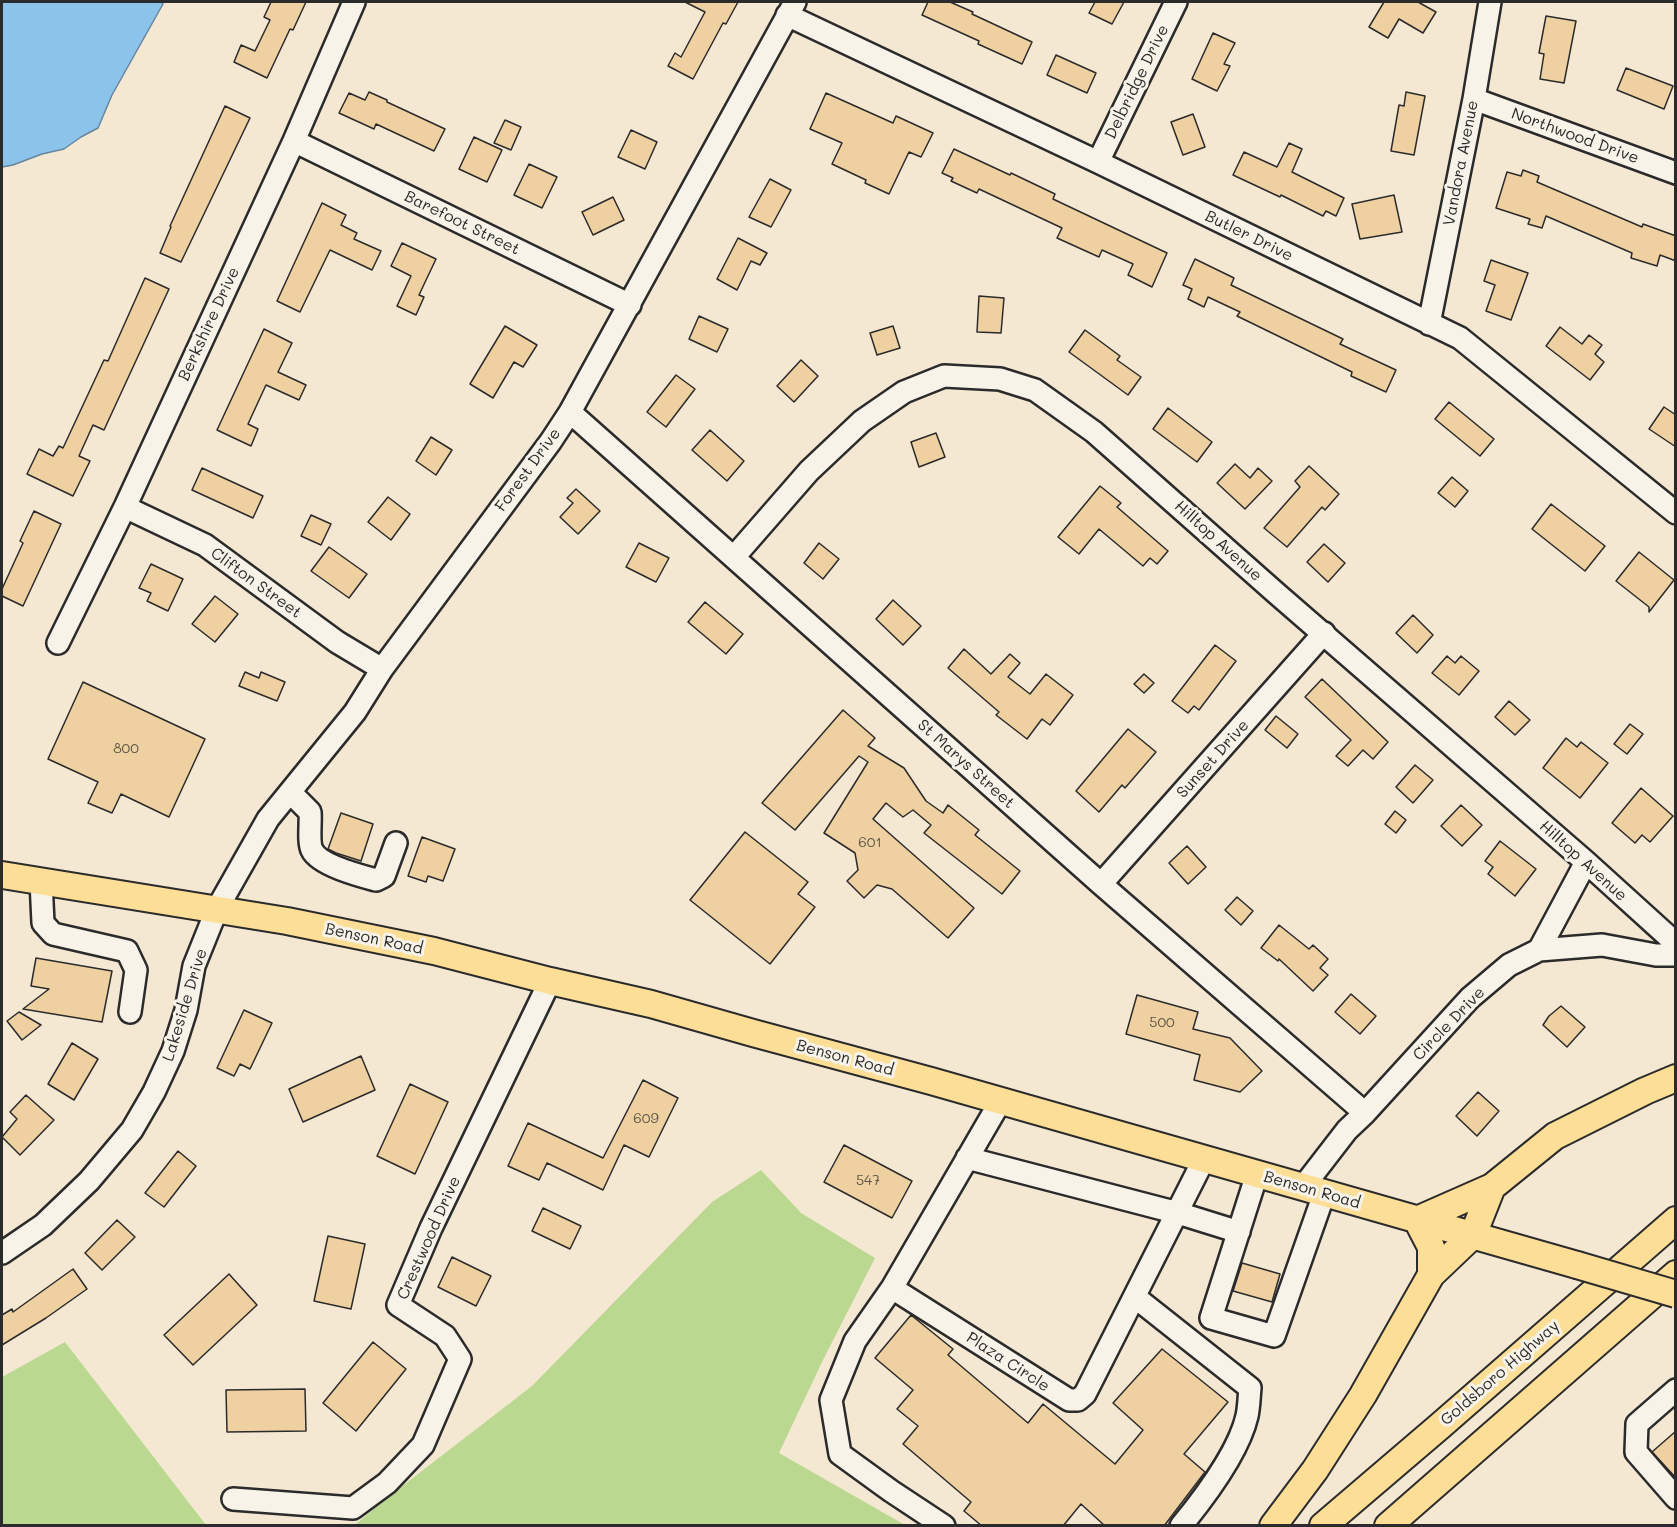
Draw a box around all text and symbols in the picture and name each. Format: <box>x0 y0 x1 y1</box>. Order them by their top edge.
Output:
street label: Delbridge Drive <box>1101 22 1173 142</box>
street label: Vandora Avenue <box>1439 99 1483 227</box>
street label: Northwood Drive <box>1509 104 1641 168</box>
street label: Barefoot Street <box>401 187 523 259</box>
street label: Butler Drive <box>1202 207 1296 265</box>
street label: Berkshire Drive <box>174 264 244 384</box>
street label: Forest Drive <box>491 424 565 516</box>
street label: Hilltop Avenue <box>1170 497 1266 585</box>
street label: Clifton Street <box>207 543 305 623</box>
street label: St Marys Street <box>913 715 1019 813</box>
street label: Sunset Drive <box>1173 716 1253 802</box>
house number: 800 <box>113 741 139 757</box>
street label: Hilltop Avenue <box>1535 817 1631 905</box>
house number: 601 <box>858 835 882 851</box>
street label: Benson Road <box>323 919 425 959</box>
street label: Lakeside Drive <box>159 946 211 1064</box>
street label: Circle Drive <box>1409 983 1489 1065</box>
house number: 500 <box>1149 1015 1175 1031</box>
street label: Benson Road <box>794 1036 896 1080</box>
house number: 609 <box>633 1111 659 1127</box>
street label: Benson Road <box>1261 1167 1363 1213</box>
street label: Crestwood Drive <box>393 1173 465 1303</box>
house number: 547 <box>856 1173 880 1189</box>
street label: Goldsboro Highway <box>1437 1316 1563 1430</box>
street label: Plaza Circle <box>963 1328 1053 1396</box>

